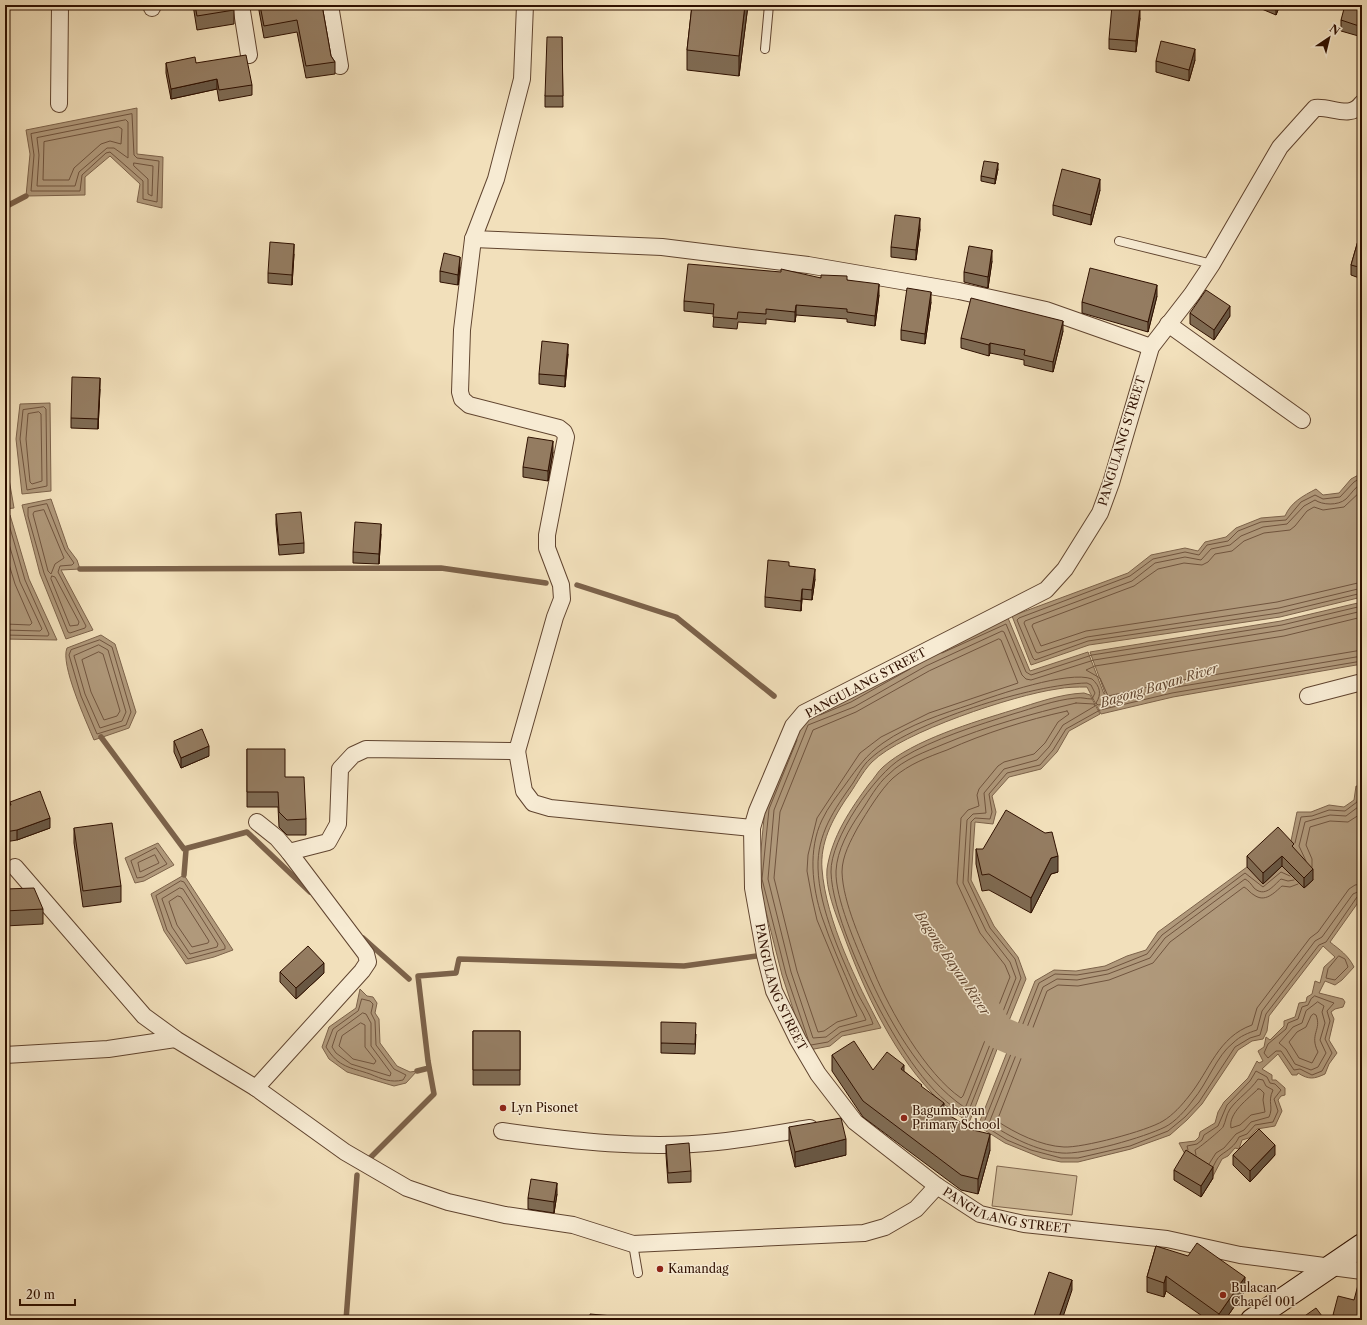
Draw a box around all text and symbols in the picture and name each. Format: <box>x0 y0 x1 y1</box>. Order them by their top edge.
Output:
north arrow <box>1309 18 1349 58</box>
text: N <box>1327 21 1343 39</box>
street label: PANGULANG STREET <box>1095 374 1148 508</box>
street label: PANGULANG STREET <box>803 644 929 721</box>
water label: Bagong Bayan River <box>1097 659 1221 711</box>
water label: Bagong Bayan River <box>911 907 994 1019</box>
street label: PANGULANG STREET <box>752 922 811 1053</box>
place label: Lyn Pisonet <box>511 1100 579 1115</box>
marker: Lyn Pisonet <box>498 1103 508 1113</box>
place label: Bagumbayan Primary School <box>912 1103 1000 1132</box>
marker: Bagumbayan Primary School <box>899 1113 909 1123</box>
street label: PANGULANG STREET <box>940 1184 1071 1236</box>
place label: Kamandag <box>668 1261 729 1276</box>
marker: Kamandag <box>655 1264 665 1274</box>
place label: Bulacan Chapel 001 <box>1231 1280 1295 1309</box>
scale bar <box>20 1281 75 1307</box>
text: 20 m <box>26 1287 55 1302</box>
marker: Bulacan Chapel 001 <box>1218 1290 1228 1300</box>

